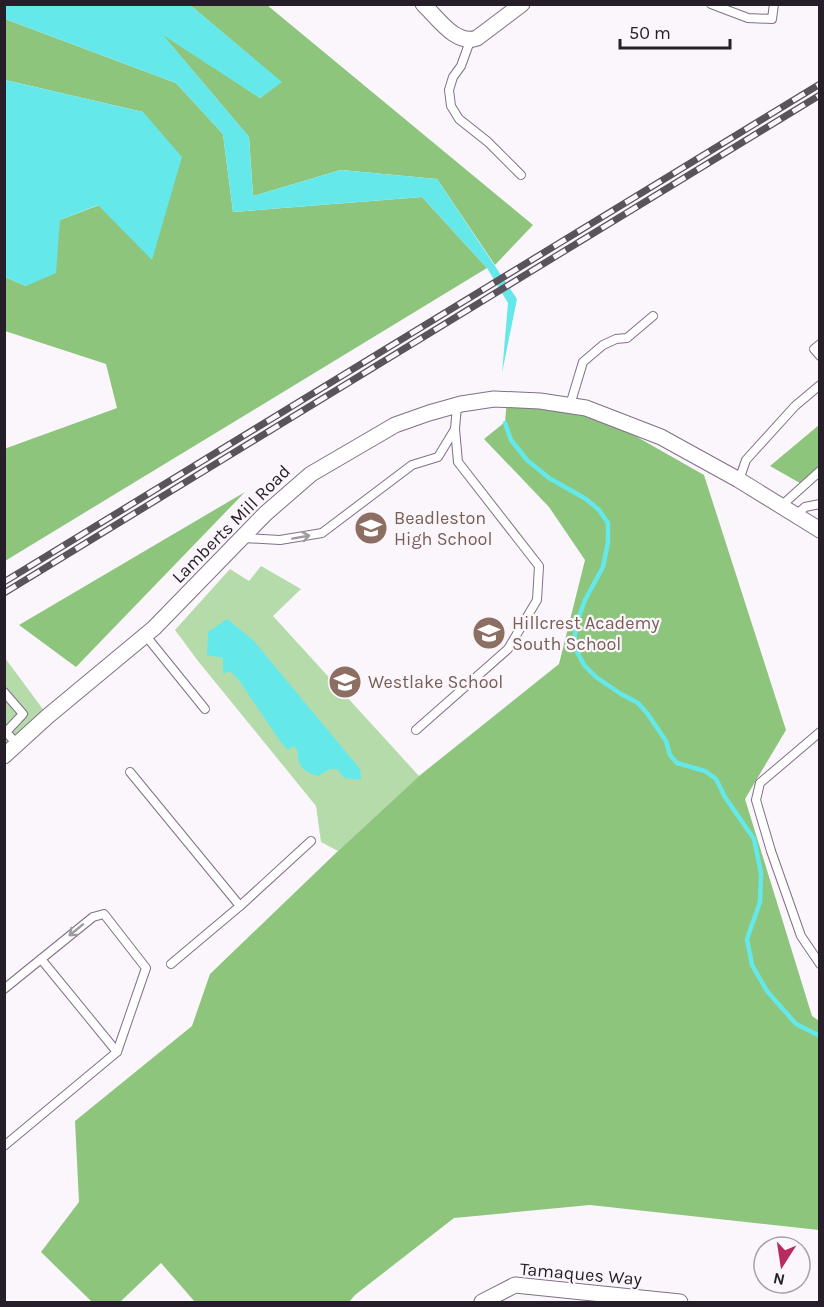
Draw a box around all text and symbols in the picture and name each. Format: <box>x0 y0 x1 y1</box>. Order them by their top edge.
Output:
scale bar <box>620 12 730 50</box>
text: 50 m <box>629 22 671 44</box>
street label: Lamberts Mill Road <box>167 460 295 588</box>
place label: Beadleston High School <box>394 507 492 550</box>
school or university icon: Beadleston High School <box>353 510 389 546</box>
one-way arrow <box>291 531 310 542</box>
place label: Hillcrest Academy South School <box>512 612 660 655</box>
school or university icon: Hillcrest Academy South School <box>471 615 507 651</box>
school or university icon: Westlake School <box>327 664 363 700</box>
place label: Westlake School <box>368 671 503 693</box>
one-way arrow <box>69 924 85 937</box>
north arrow <box>752 1235 812 1295</box>
street label: Tamaques Way <box>519 1258 643 1290</box>
text: N <box>771 1269 787 1290</box>

